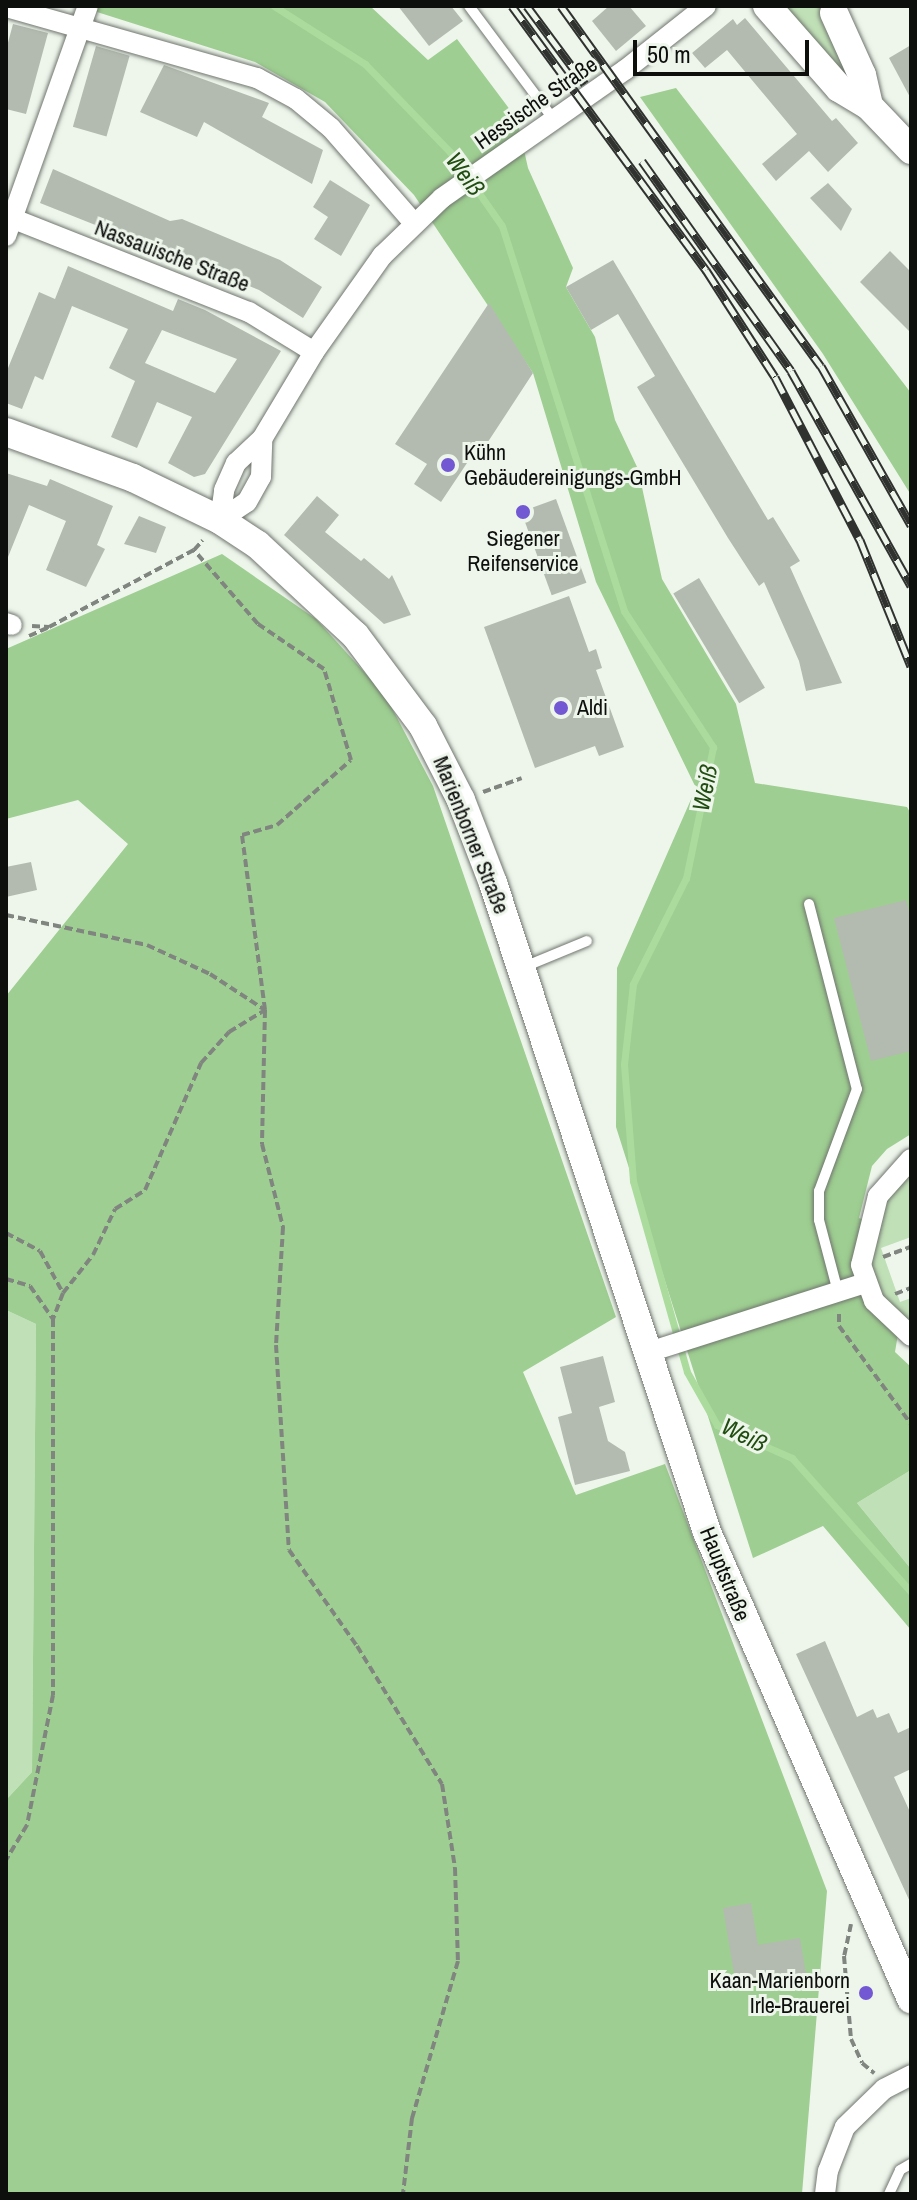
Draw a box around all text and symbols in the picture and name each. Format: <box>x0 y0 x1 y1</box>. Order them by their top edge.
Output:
scale bar <box>637 24 813 74</box>
text: 50 m <box>647 38 691 70</box>
street label: Hessische Straße <box>470 51 602 155</box>
water label: Weiß <box>440 147 490 201</box>
street label: Nassauische Straße <box>91 214 253 298</box>
place label: Kühn Gebäudereinigungs-GmbH <box>464 439 682 490</box>
marker: Kühn Gebäudereinigungs-GmbH <box>439 456 457 474</box>
marker: Siegener Reifenservice <box>514 503 532 521</box>
place label: Siegener Reifenservice <box>467 525 579 576</box>
place label: Aldi <box>577 695 608 721</box>
marker: Aldi <box>552 699 570 717</box>
street label: Marienborner Straße <box>427 752 515 918</box>
water label: Weiß <box>686 762 724 814</box>
water label: Weiß <box>717 1412 771 1458</box>
street label: Hauptstraße <box>694 1523 756 1625</box>
place label: Kaan-Marienborn Irle-Brauerei <box>710 1967 850 2018</box>
marker: Kaan-Marienborn Irle-Brauerei <box>857 1984 875 2002</box>

